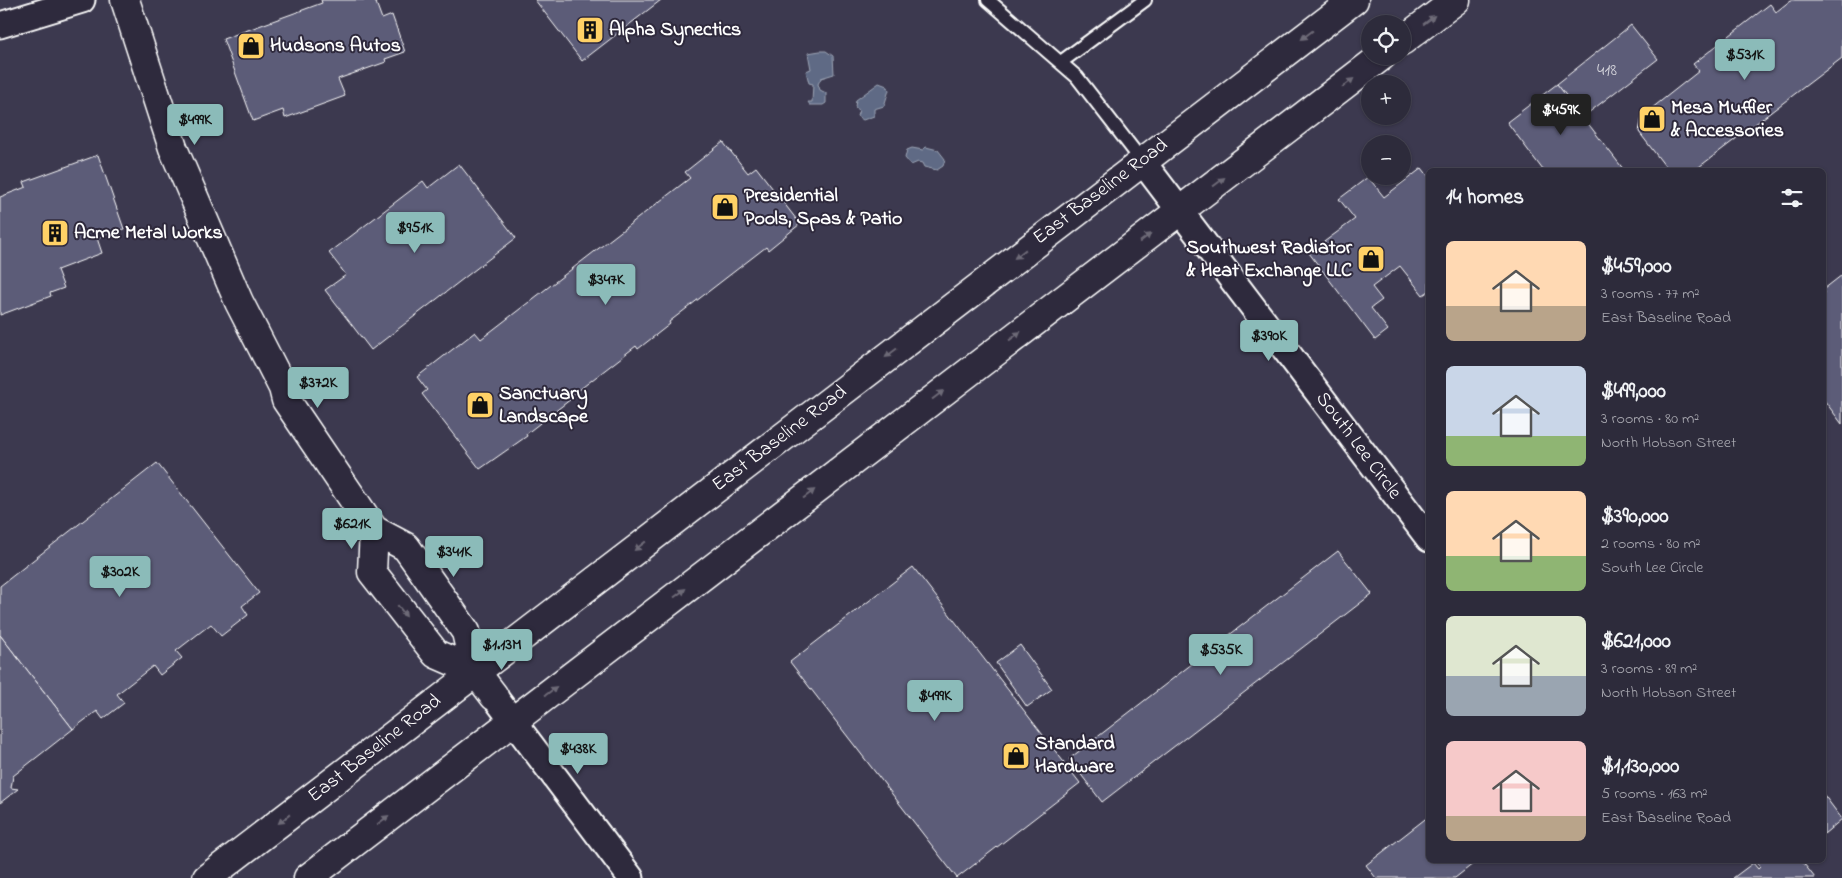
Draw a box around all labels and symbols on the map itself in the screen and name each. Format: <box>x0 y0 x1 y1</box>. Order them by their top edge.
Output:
building icon: Alpha Synectics <box>575 15 605 45</box>
one-way arrow <box>1422 15 1435 26</box>
place label: Alpha Synectics <box>609 16 741 46</box>
one-way arrow <box>1301 30 1314 41</box>
shop icon: Hudsons Autos <box>236 31 266 61</box>
place label: Hudsons Autos <box>270 32 401 61</box>
pin: $531K <box>1710 38 1780 81</box>
house number: 418 <box>1597 58 1617 84</box>
one-way arrow <box>1341 77 1354 88</box>
pin: $459K <box>1526 94 1596 136</box>
place label: Mesa Muffler & Accessories <box>1670 94 1784 146</box>
pin: $499K <box>160 104 230 146</box>
shop icon: Mesa Muffler & Accessories <box>1637 104 1667 134</box>
street label: East Baseline Road <box>1027 132 1175 252</box>
one-way arrow <box>1212 176 1225 187</box>
place label: Presidential Pools, Spas & Patio <box>744 182 902 234</box>
shop icon: Presidential Pools, Spas & Patio <box>710 192 740 222</box>
pin: $951K <box>380 212 450 254</box>
building icon: Acme Metal Works <box>40 218 70 248</box>
place label: Acme Metal Works <box>74 219 223 248</box>
one-way arrow <box>1138 233 1152 243</box>
place label: Southwest Radiator & Heat Exchange LLC <box>1186 234 1353 287</box>
shop icon: Southwest Radiator & Heat Exchange LLC <box>1356 244 1386 274</box>
one-way arrow <box>1014 249 1027 260</box>
pin: $347K <box>571 264 641 306</box>
pin: $390K <box>1234 320 1304 362</box>
one-way arrow <box>1008 331 1022 341</box>
one-way arrow <box>885 348 898 359</box>
pin: $372K <box>283 366 353 409</box>
street label: East Baseline Road <box>706 379 854 499</box>
place label: Sanctuary Landscape <box>499 380 589 432</box>
street label: South Lee Circle <box>1308 386 1408 506</box>
one-way arrow <box>931 389 944 400</box>
shop icon: Sanctuary Landscape <box>465 390 495 420</box>
one-way arrow <box>802 488 815 499</box>
pin: $621K <box>317 508 387 550</box>
pin: $341K <box>419 536 489 578</box>
one-way arrow <box>634 540 647 551</box>
pin: $302K <box>85 556 155 598</box>
one-way arrow <box>673 587 686 598</box>
one-way arrow <box>397 604 408 617</box>
pin: $1.13M <box>461 628 543 671</box>
pin: $535K <box>1186 634 1256 676</box>
pin: $499K <box>900 680 970 722</box>
one-way arrow <box>544 686 557 697</box>
street label: East Baseline Road <box>302 688 448 810</box>
place label: Standard Hardware <box>1035 730 1115 782</box>
pin: $438K <box>543 732 613 775</box>
shop icon: Standard Hardware <box>1001 741 1031 771</box>
one-way arrow <box>278 813 291 824</box>
one-way arrow <box>376 815 390 825</box>

